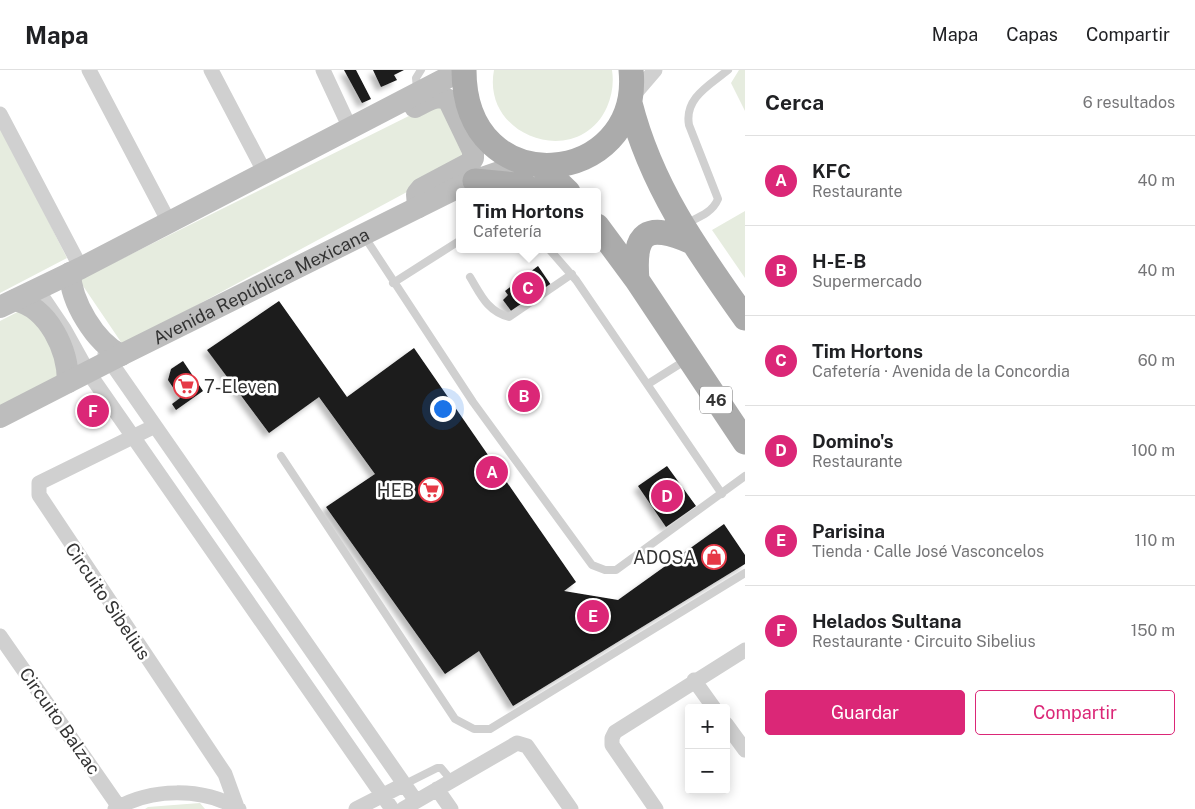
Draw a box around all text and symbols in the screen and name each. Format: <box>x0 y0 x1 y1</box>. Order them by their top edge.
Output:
text: Mapa <box>25 21 89 49</box>
text: Mapa <box>932 24 978 45</box>
text: Capas <box>1006 24 1058 45</box>
text: Compartir <box>1086 24 1170 45</box>
text: Cerca <box>765 90 824 115</box>
text: 6 resultados <box>1083 93 1175 112</box>
text: KFC <box>812 160 851 182</box>
text: A <box>775 171 787 190</box>
text: 40 m <box>1137 171 1175 190</box>
text: Restaurante <box>812 182 903 201</box>
popup <box>456 188 601 253</box>
text: Tim Hortons <box>473 200 584 222</box>
text: Cafetería <box>473 222 542 241</box>
street label: Avenida República Mexicana <box>149 223 372 348</box>
text: H-E-B <box>812 250 866 272</box>
text: B <box>776 261 786 280</box>
text: 40 m <box>1137 261 1175 280</box>
pin: C <box>512 269 544 307</box>
text: Supermercado <box>812 272 922 291</box>
text: Tim Hortons <box>812 340 923 362</box>
text: C <box>775 351 787 370</box>
text: 60 m <box>1138 351 1175 370</box>
text: Cafetería · Avenida de la Concordia <box>812 362 1070 381</box>
supermarket icon: 7-Eleven <box>173 373 199 399</box>
place label: 7-Eleven <box>204 376 277 397</box>
pin: B <box>508 377 540 415</box>
road number: 46 <box>700 386 732 414</box>
pin: F <box>77 392 109 430</box>
your location <box>430 396 456 422</box>
text: Domino's <box>812 430 894 452</box>
text: D <box>775 441 787 460</box>
text: 100 m <box>1131 441 1175 460</box>
text: Restaurante <box>812 452 903 471</box>
pin: A <box>476 453 508 491</box>
supermarket icon: HEB <box>418 477 444 503</box>
pin: D <box>651 477 683 515</box>
place label: HEB <box>377 480 414 501</box>
text: Parisina <box>812 520 885 542</box>
text: E <box>776 531 786 550</box>
text: 110 m <box>1134 531 1175 550</box>
street label: Circuito Sibelius <box>61 538 155 664</box>
text: Tienda · Calle José Vasconcelos <box>812 542 1044 561</box>
shop icon: ADOSA <box>701 544 727 570</box>
place label: ADOSA <box>633 547 696 568</box>
pin: E <box>577 597 609 635</box>
text: Helados Sultana <box>812 610 962 632</box>
text: F <box>776 621 786 640</box>
text: 150 m <box>1131 621 1175 640</box>
text: Restaurante · Circuito Sibelius <box>812 632 1035 651</box>
street label: Circuito Balzac <box>15 663 105 779</box>
button: Guardar <box>765 690 965 735</box>
button: Compartir <box>975 690 1175 735</box>
map controls <box>685 704 730 794</box>
button: + <box>685 704 730 749</box>
button: − <box>685 749 730 794</box>

